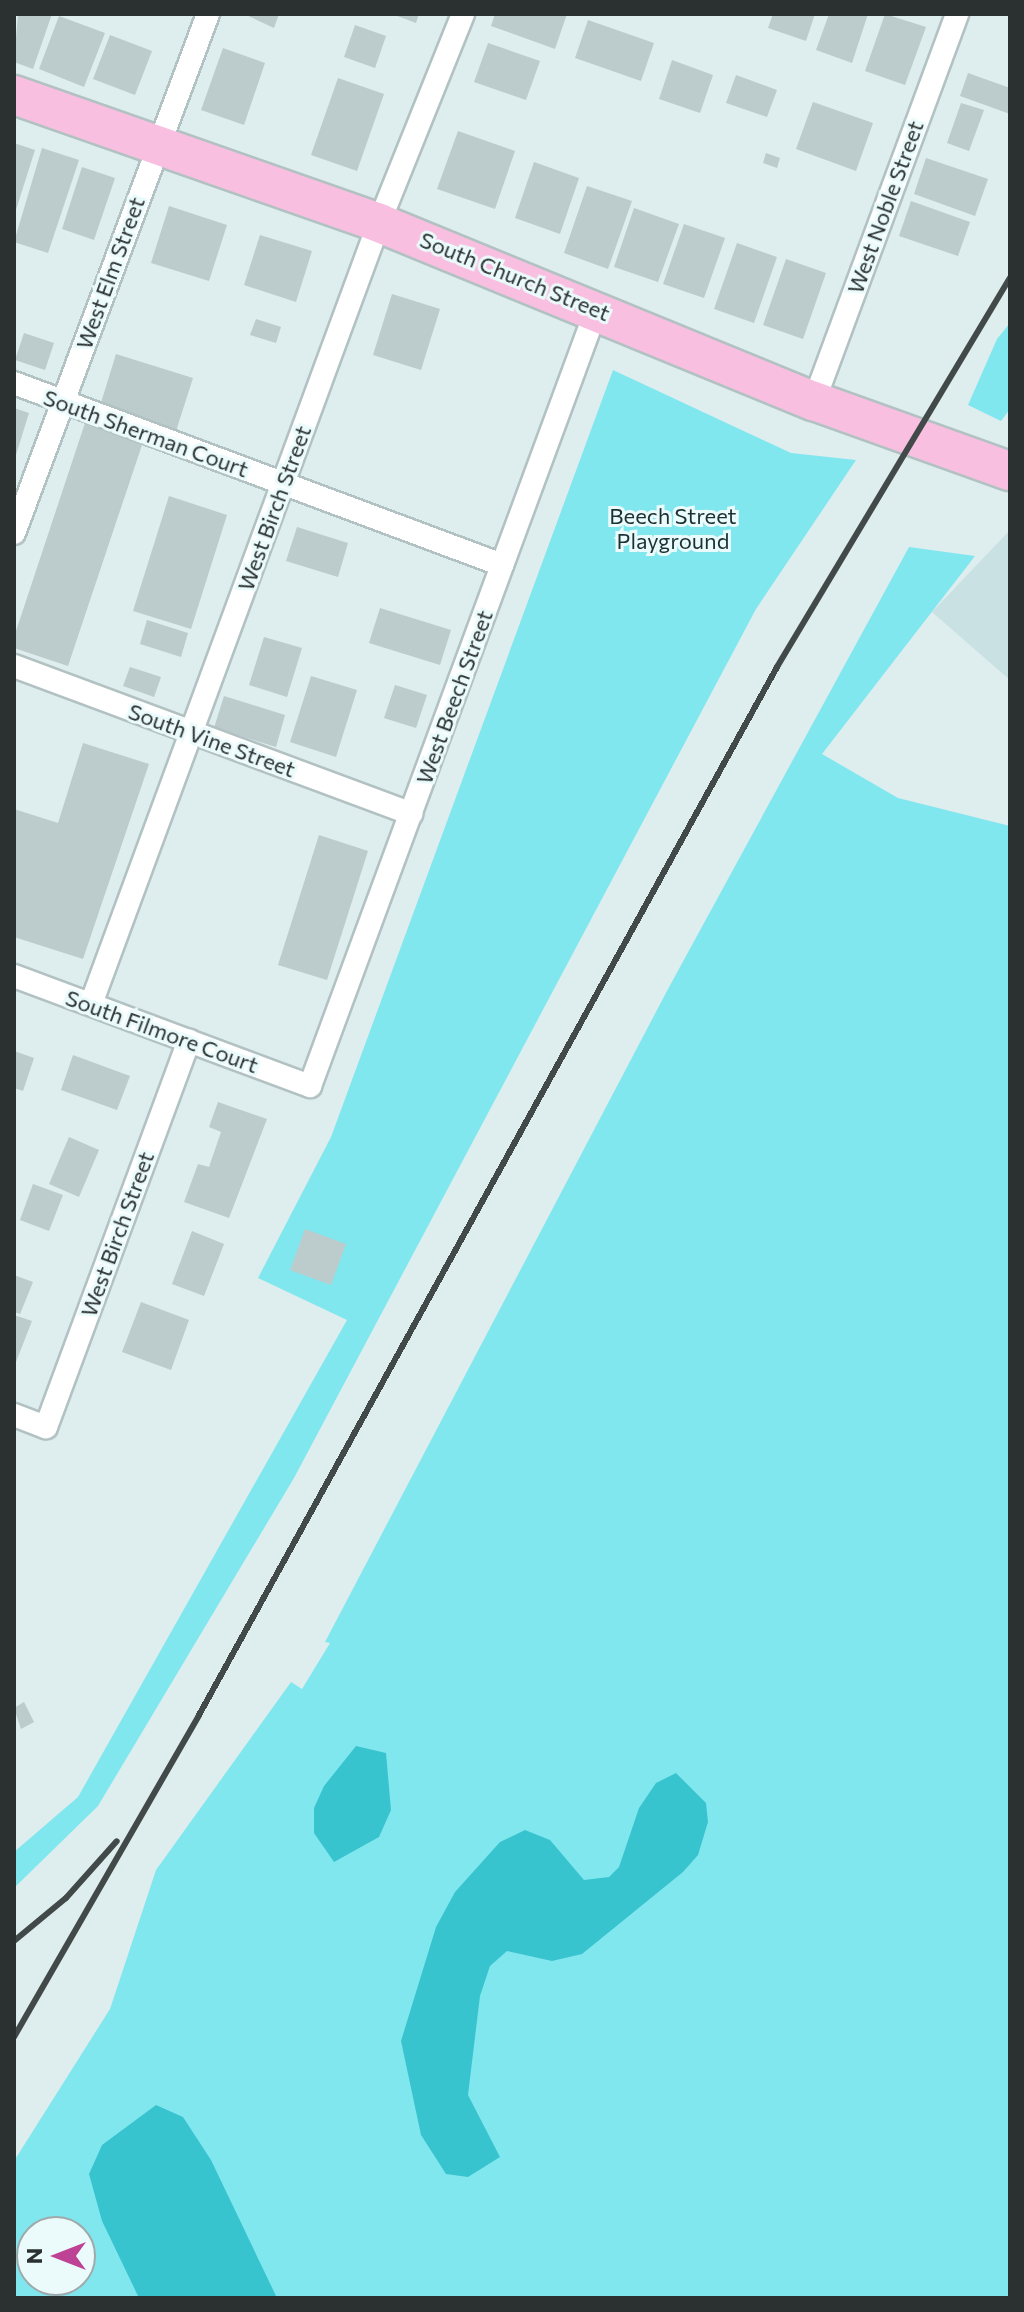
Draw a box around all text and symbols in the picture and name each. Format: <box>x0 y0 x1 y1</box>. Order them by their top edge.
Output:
street label: West Noble Street <box>841 117 929 297</box>
street label: West Elm Street <box>70 193 150 353</box>
street label: South Church Street <box>416 226 614 326</box>
street label: South Sherman Court <box>40 384 252 482</box>
street label: West Birch Street <box>232 422 316 594</box>
park label: Beech Street Playground <box>609 502 737 554</box>
street label: West Beech Street <box>410 607 498 787</box>
street label: South Vine Street <box>125 698 299 782</box>
street label: South Filmore Court <box>62 984 262 1078</box>
street label: West Birch Street <box>75 1148 159 1320</box>
north arrow <box>16 2216 96 2296</box>
text: N <box>20 2248 47 2264</box>

